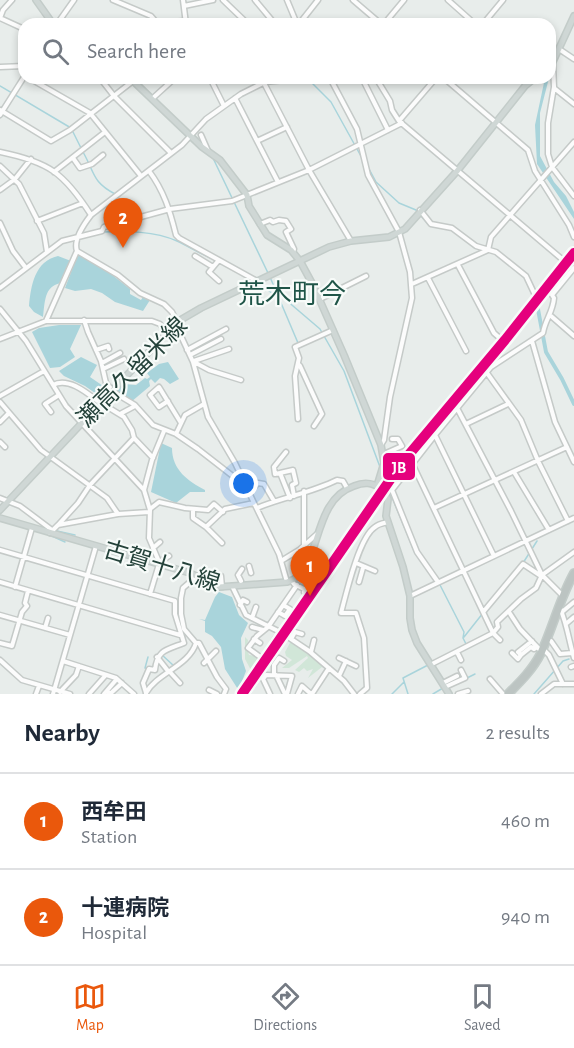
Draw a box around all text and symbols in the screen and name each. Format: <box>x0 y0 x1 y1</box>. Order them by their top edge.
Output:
search box <box>18 18 556 84</box>
icon: search <box>39 35 72 68</box>
text: Search here <box>87 40 186 62</box>
pin: 2 <box>104 198 142 248</box>
district label: 荒木町今 <box>238 280 346 308</box>
street label: 瀬高久留米線 <box>72 312 192 432</box>
line badge: JB <box>382 452 416 481</box>
text: JB <box>392 460 406 476</box>
your location <box>229 469 258 498</box>
street label: 古賀十八線 <box>101 536 223 596</box>
pin: 1 <box>290 546 330 596</box>
text: Nearby <box>24 720 100 746</box>
text: 2 results <box>486 723 550 743</box>
text: 西牟田 <box>81 801 147 823</box>
text: 1 <box>40 811 47 831</box>
text: 460 m <box>501 811 550 831</box>
text: Station <box>81 827 137 847</box>
text: 十連病院 <box>81 897 169 919</box>
text: 2 <box>39 907 48 927</box>
text: 940 m <box>501 907 550 927</box>
text: Hospital <box>81 923 147 943</box>
tab: Map <box>73 980 106 1035</box>
tab: Directions <box>253 980 317 1035</box>
tab: Saved <box>464 980 501 1035</box>

